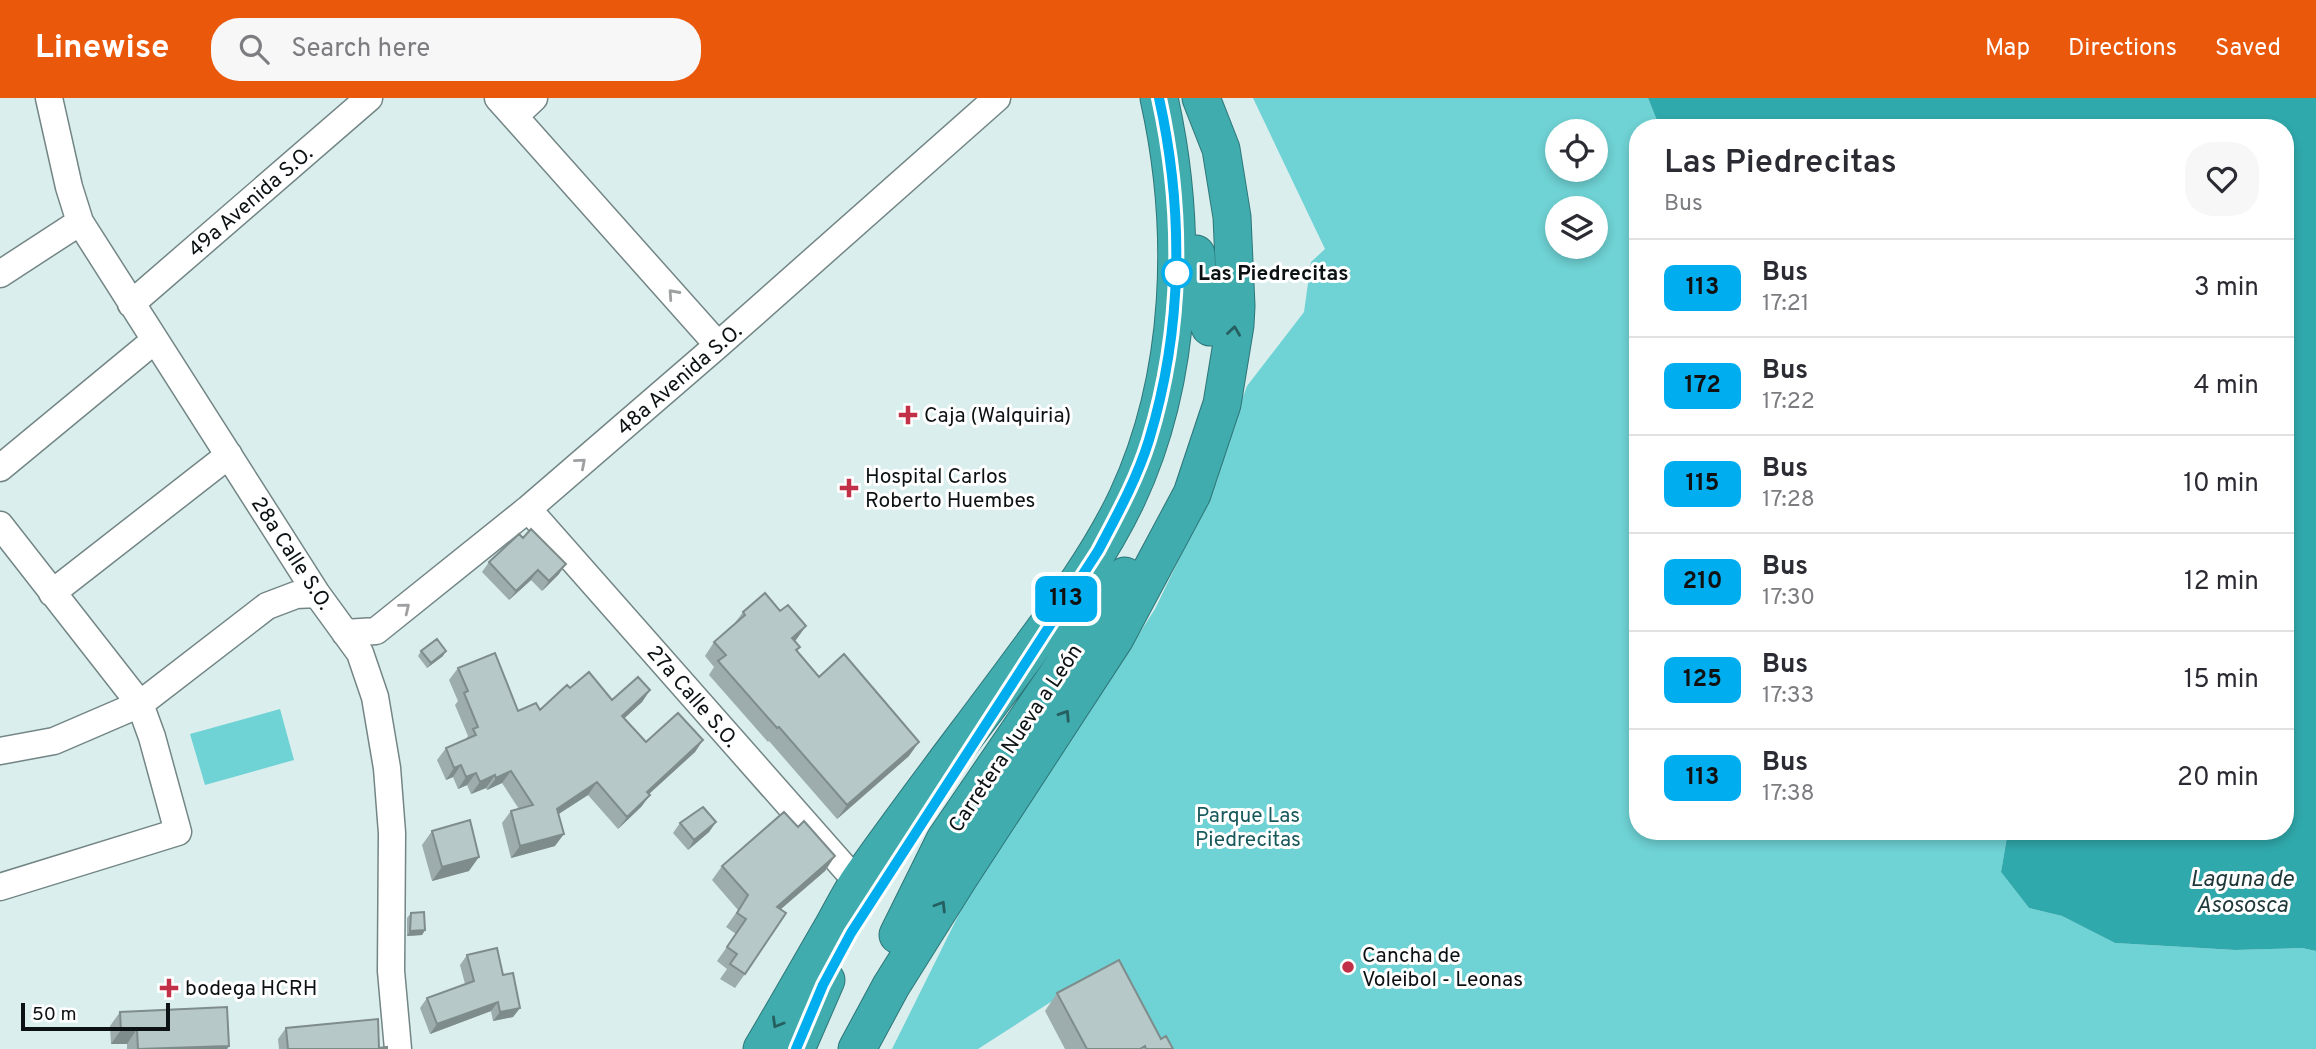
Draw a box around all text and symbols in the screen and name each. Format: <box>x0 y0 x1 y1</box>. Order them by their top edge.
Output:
search box <box>211 18 701 81</box>
text: Linewise <box>35 28 169 70</box>
icon: search <box>235 30 273 68</box>
text: Search here <box>291 33 430 66</box>
text: Map <box>1985 34 2030 64</box>
text: Directions <box>2068 34 2177 64</box>
text: Saved <box>2215 34 2281 64</box>
map controls <box>1545 119 1608 259</box>
button: locate <box>1545 119 1608 182</box>
street label: 49a Avenida S.O. <box>183 141 319 264</box>
button: heart <box>2185 142 2259 216</box>
text: Las Piedrecitas <box>1664 143 1897 185</box>
text: Bus <box>1664 190 1703 219</box>
button: layers <box>1545 196 1608 259</box>
text: Bus <box>1762 257 1808 290</box>
marker: Las Piedrecitas <box>1162 258 1192 288</box>
place label: Las Piedrecitas <box>1198 261 1349 288</box>
text: 3 min <box>2194 272 2259 305</box>
text: 113 <box>1686 273 1719 303</box>
one-way arrow <box>669 289 681 302</box>
text: 17:21 <box>1762 290 1809 319</box>
street label: 48a Avenida S.O. <box>612 318 748 442</box>
one-way arrow <box>1226 325 1241 337</box>
text: Bus <box>1762 355 1808 388</box>
text: 4 min <box>2193 370 2259 403</box>
text: 172 <box>1684 371 1721 401</box>
text: 17:22 <box>1762 388 1815 417</box>
place label: Caja (Walquiria) <box>924 403 1071 430</box>
marker: Caja (Walquiria) <box>898 405 918 425</box>
text: Bus <box>1762 453 1808 486</box>
one-way arrow <box>573 459 586 471</box>
place label: Hospital Carlos Roberto Huembes <box>865 464 1035 515</box>
text: 10 min <box>2183 468 2259 501</box>
text: 115 <box>1686 469 1719 499</box>
marker: Hospital Carlos Roberto Huembes <box>839 478 859 498</box>
text: 17:28 <box>1762 486 1815 515</box>
street label: 28a Calle S.O. <box>244 492 337 616</box>
text: Bus <box>1762 551 1808 584</box>
text: 12 min <box>2184 566 2259 599</box>
text: 210 <box>1682 567 1723 597</box>
line badge: 113 <box>1026 576 1106 622</box>
text: 113 <box>1049 584 1083 614</box>
text: 17:30 <box>1762 584 1815 613</box>
one-way arrow <box>397 603 410 616</box>
street label: 27a Calle S.O. <box>640 640 744 754</box>
street label: Carretera Nueva a León <box>943 640 1089 838</box>
text: Bus <box>1762 649 1808 682</box>
text: 15 min <box>2184 664 2259 697</box>
text: 125 <box>1683 665 1722 695</box>
text: 17:33 <box>1762 682 1814 711</box>
one-way arrow <box>1057 709 1070 722</box>
text: Bus <box>1762 747 1808 780</box>
text: 20 min <box>2177 762 2259 795</box>
text: 113 <box>1686 763 1719 793</box>
text: 17:38 <box>1762 780 1815 809</box>
park label: Parque Las Piedrecitas <box>1195 803 1301 854</box>
water label: Laguna de Asososca <box>2190 866 2295 921</box>
one-way arrow <box>933 900 946 913</box>
place label: Cancha de Voleibol - Leonas <box>1362 943 1523 994</box>
marker: Cancha de Voleibol - Leonas <box>1340 959 1356 975</box>
place label: bodega HCRH <box>185 976 317 1003</box>
marker: bodega HCRH <box>159 978 179 998</box>
scale bar <box>21 1000 170 1032</box>
text: 50 m <box>32 1003 77 1027</box>
one-way arrow <box>772 1016 785 1029</box>

